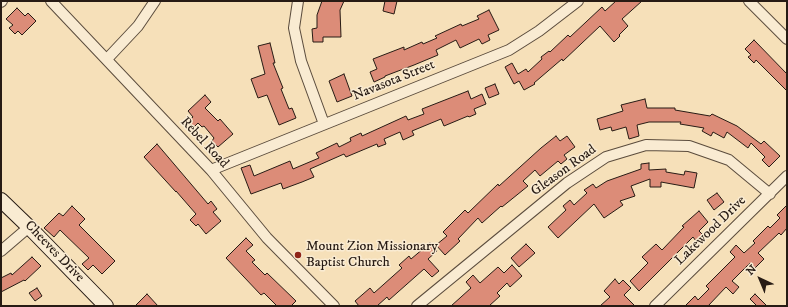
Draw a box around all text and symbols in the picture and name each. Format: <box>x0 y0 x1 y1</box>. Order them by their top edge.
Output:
street label: Navasota Street <box>350 57 438 105</box>
street label: Rebel Road <box>176 114 232 172</box>
street label: Gleason Road <box>528 142 600 200</box>
street label: Lakewood Drive <box>672 193 750 269</box>
street label: Cheeves Drive <box>21 218 87 286</box>
place label: Mount Zion Missionary Baptist Church <box>306 239 438 272</box>
marker: Mount Zion Missionary Baptist Church <box>293 250 303 260</box>
north arrow <box>740 259 780 299</box>
text: N <box>744 262 760 279</box>

